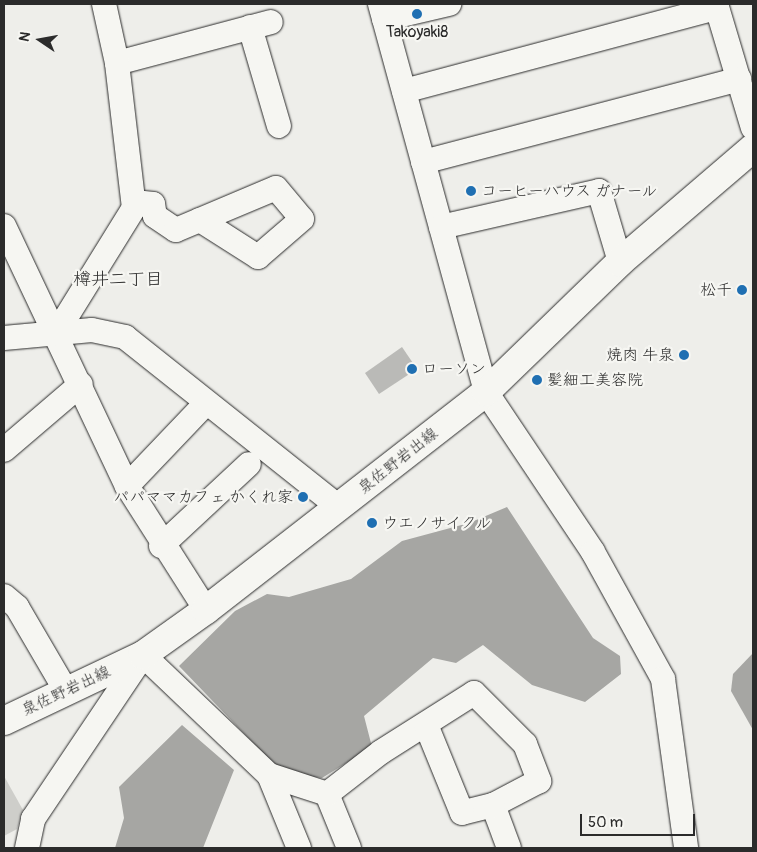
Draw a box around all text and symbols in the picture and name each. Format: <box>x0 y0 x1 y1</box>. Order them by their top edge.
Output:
marker: Takoyaki8 <box>411 8 423 20</box>
north arrow <box>15 15 65 65</box>
place label: Takoyaki8 <box>386 22 448 42</box>
text: N <box>16 30 34 43</box>
place label: コーヒーハウス ガナール <box>481 181 660 201</box>
marker: コーヒーハウス ガナール <box>465 185 477 197</box>
district label: 樽井二丁目 <box>73 269 163 291</box>
place label: 松千 <box>700 280 732 300</box>
marker: 松千 <box>736 284 748 296</box>
place label: 焼肉 牛泉 <box>607 345 674 365</box>
marker: 焼肉 牛泉 <box>678 349 690 361</box>
place label: ローソン <box>422 359 486 379</box>
marker: ローソン <box>406 363 418 375</box>
place label: 髪細工美容院 <box>547 370 643 390</box>
marker: 髪細工美容院 <box>531 374 543 386</box>
street label: 泉佐野岩出線 <box>354 424 442 498</box>
place label: パパママカフェ かくれ家 <box>114 487 293 507</box>
marker: パパママカフェ かくれ家 <box>297 491 309 503</box>
place label: ウエノサイクル <box>382 513 494 533</box>
marker: ウエノサイクル <box>366 517 378 529</box>
street label: 泉佐野岩出線 <box>18 662 114 720</box>
scale bar <box>582 804 697 836</box>
text: 50 m <box>588 813 623 832</box>

